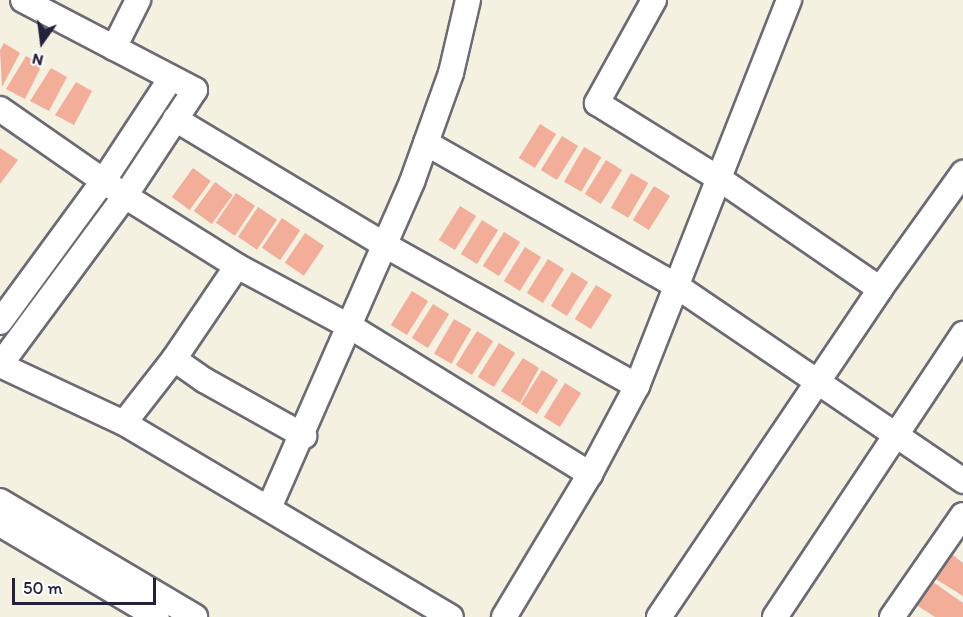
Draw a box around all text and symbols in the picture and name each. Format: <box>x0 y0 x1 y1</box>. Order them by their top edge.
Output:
north arrow <box>12 12 72 72</box>
text: N <box>30 49 45 70</box>
scale bar <box>15 566 159 604</box>
text: 50 m <box>23 577 63 599</box>

